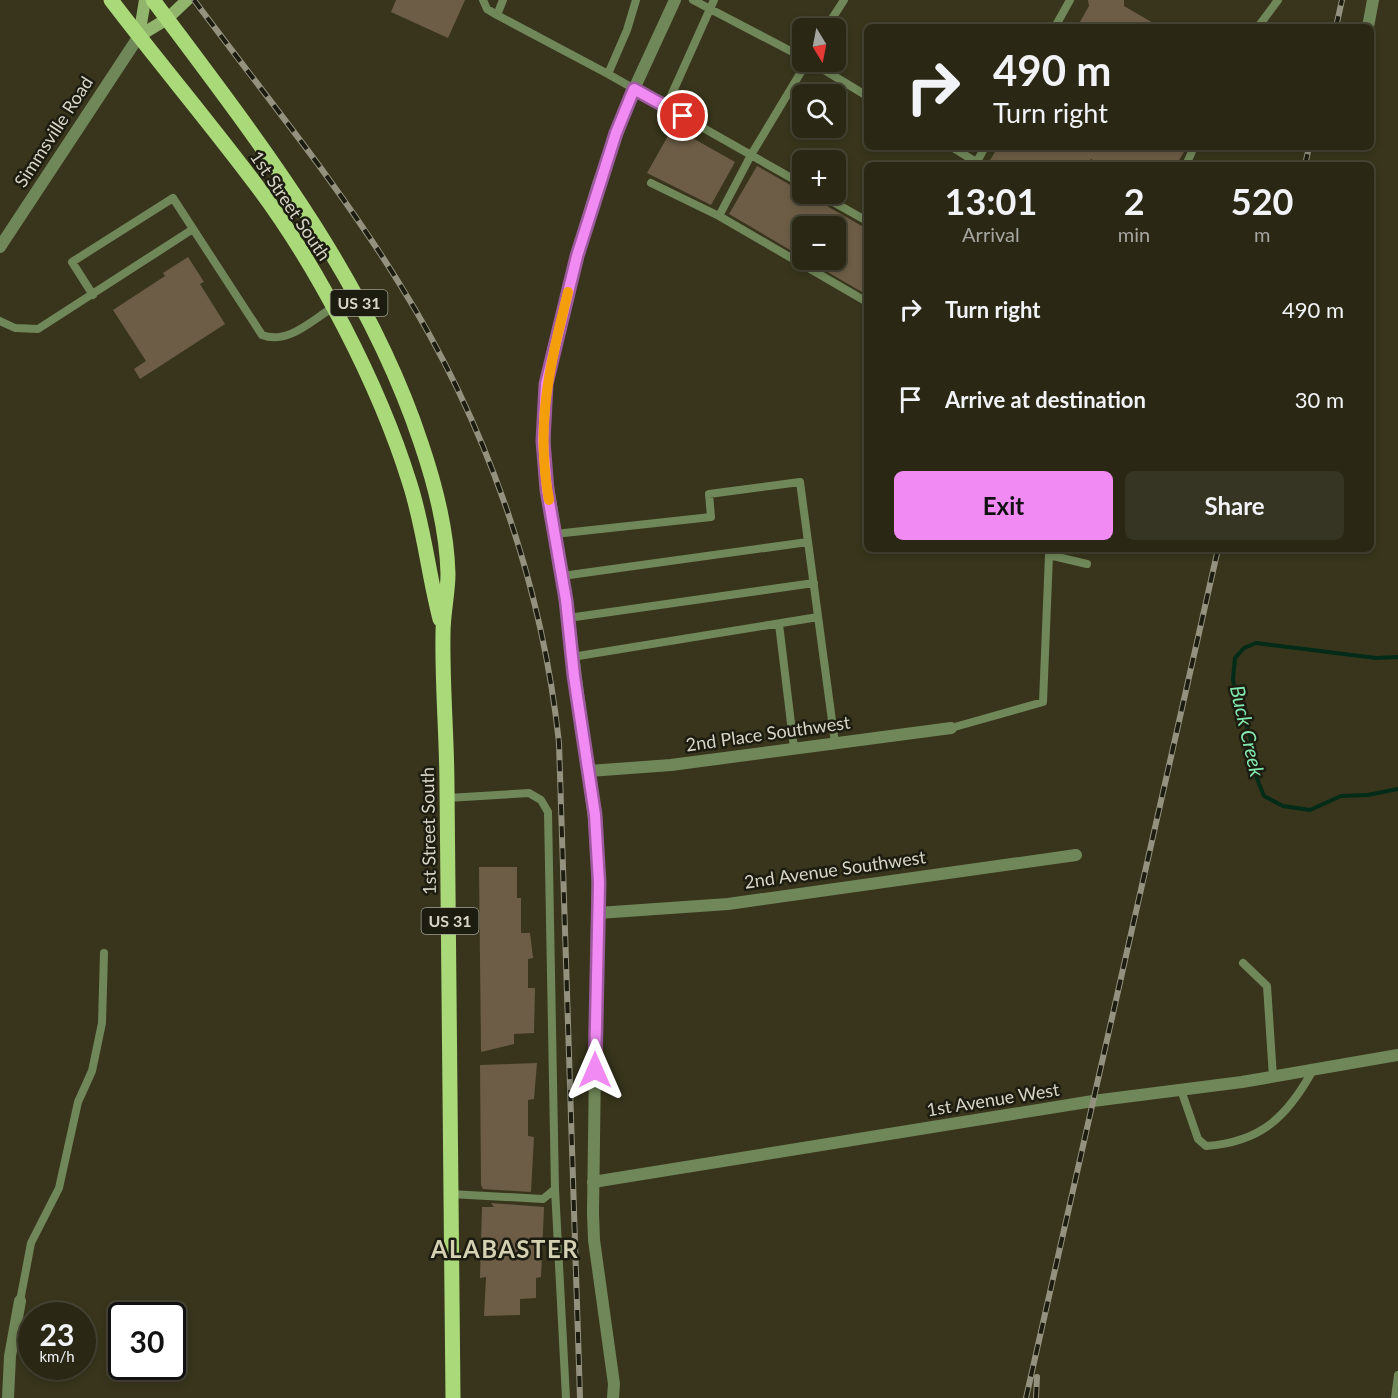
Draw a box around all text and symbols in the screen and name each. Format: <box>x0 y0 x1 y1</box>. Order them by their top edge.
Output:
north arrow <box>792 18 846 72</box>
map controls <box>792 18 846 270</box>
text: 490 m <box>993 45 1111 95</box>
icon: right <box>894 48 972 126</box>
street label: Simmsville Road <box>9 72 97 191</box>
button: search <box>792 84 846 138</box>
pin <box>657 90 708 141</box>
text: Turn right <box>993 96 1108 129</box>
icon: arrive <box>666 99 699 132</box>
street label: 1st Street South <box>246 146 336 265</box>
button: + <box>792 150 846 204</box>
text: 13:01 <box>945 179 1037 223</box>
text: 2 <box>1124 179 1145 223</box>
text: 520 <box>1231 179 1293 223</box>
button: − <box>792 216 846 270</box>
text: Arrival <box>962 222 1020 246</box>
text: min <box>1118 222 1150 246</box>
text: m <box>1254 222 1270 246</box>
road number: US 31 <box>330 290 388 316</box>
icon: right <box>894 293 927 326</box>
text: Turn right <box>945 296 1040 323</box>
text: 490 m <box>1282 296 1344 323</box>
icon: arrive <box>894 383 927 416</box>
text: Arrive at destination <box>945 386 1146 413</box>
text: 30 m <box>1295 386 1344 413</box>
button: Exit <box>894 471 1113 540</box>
button: Share <box>1125 471 1344 540</box>
water label: Buck Creek <box>1226 683 1270 779</box>
street label: 2nd Place Southwest <box>684 711 852 755</box>
street label: 1st Street South <box>416 767 440 895</box>
street label: 2nd Avenue Southwest <box>743 845 928 893</box>
road number: US 31 <box>422 908 478 934</box>
position arrow <box>563 1038 627 1102</box>
street label: 1st Avenue West <box>925 1078 1061 1120</box>
district label: ALABASTER <box>430 1234 579 1263</box>
speed limit sign: 30 <box>108 1302 186 1380</box>
text: 23 <box>40 1316 74 1352</box>
text: km/h <box>39 1347 75 1365</box>

